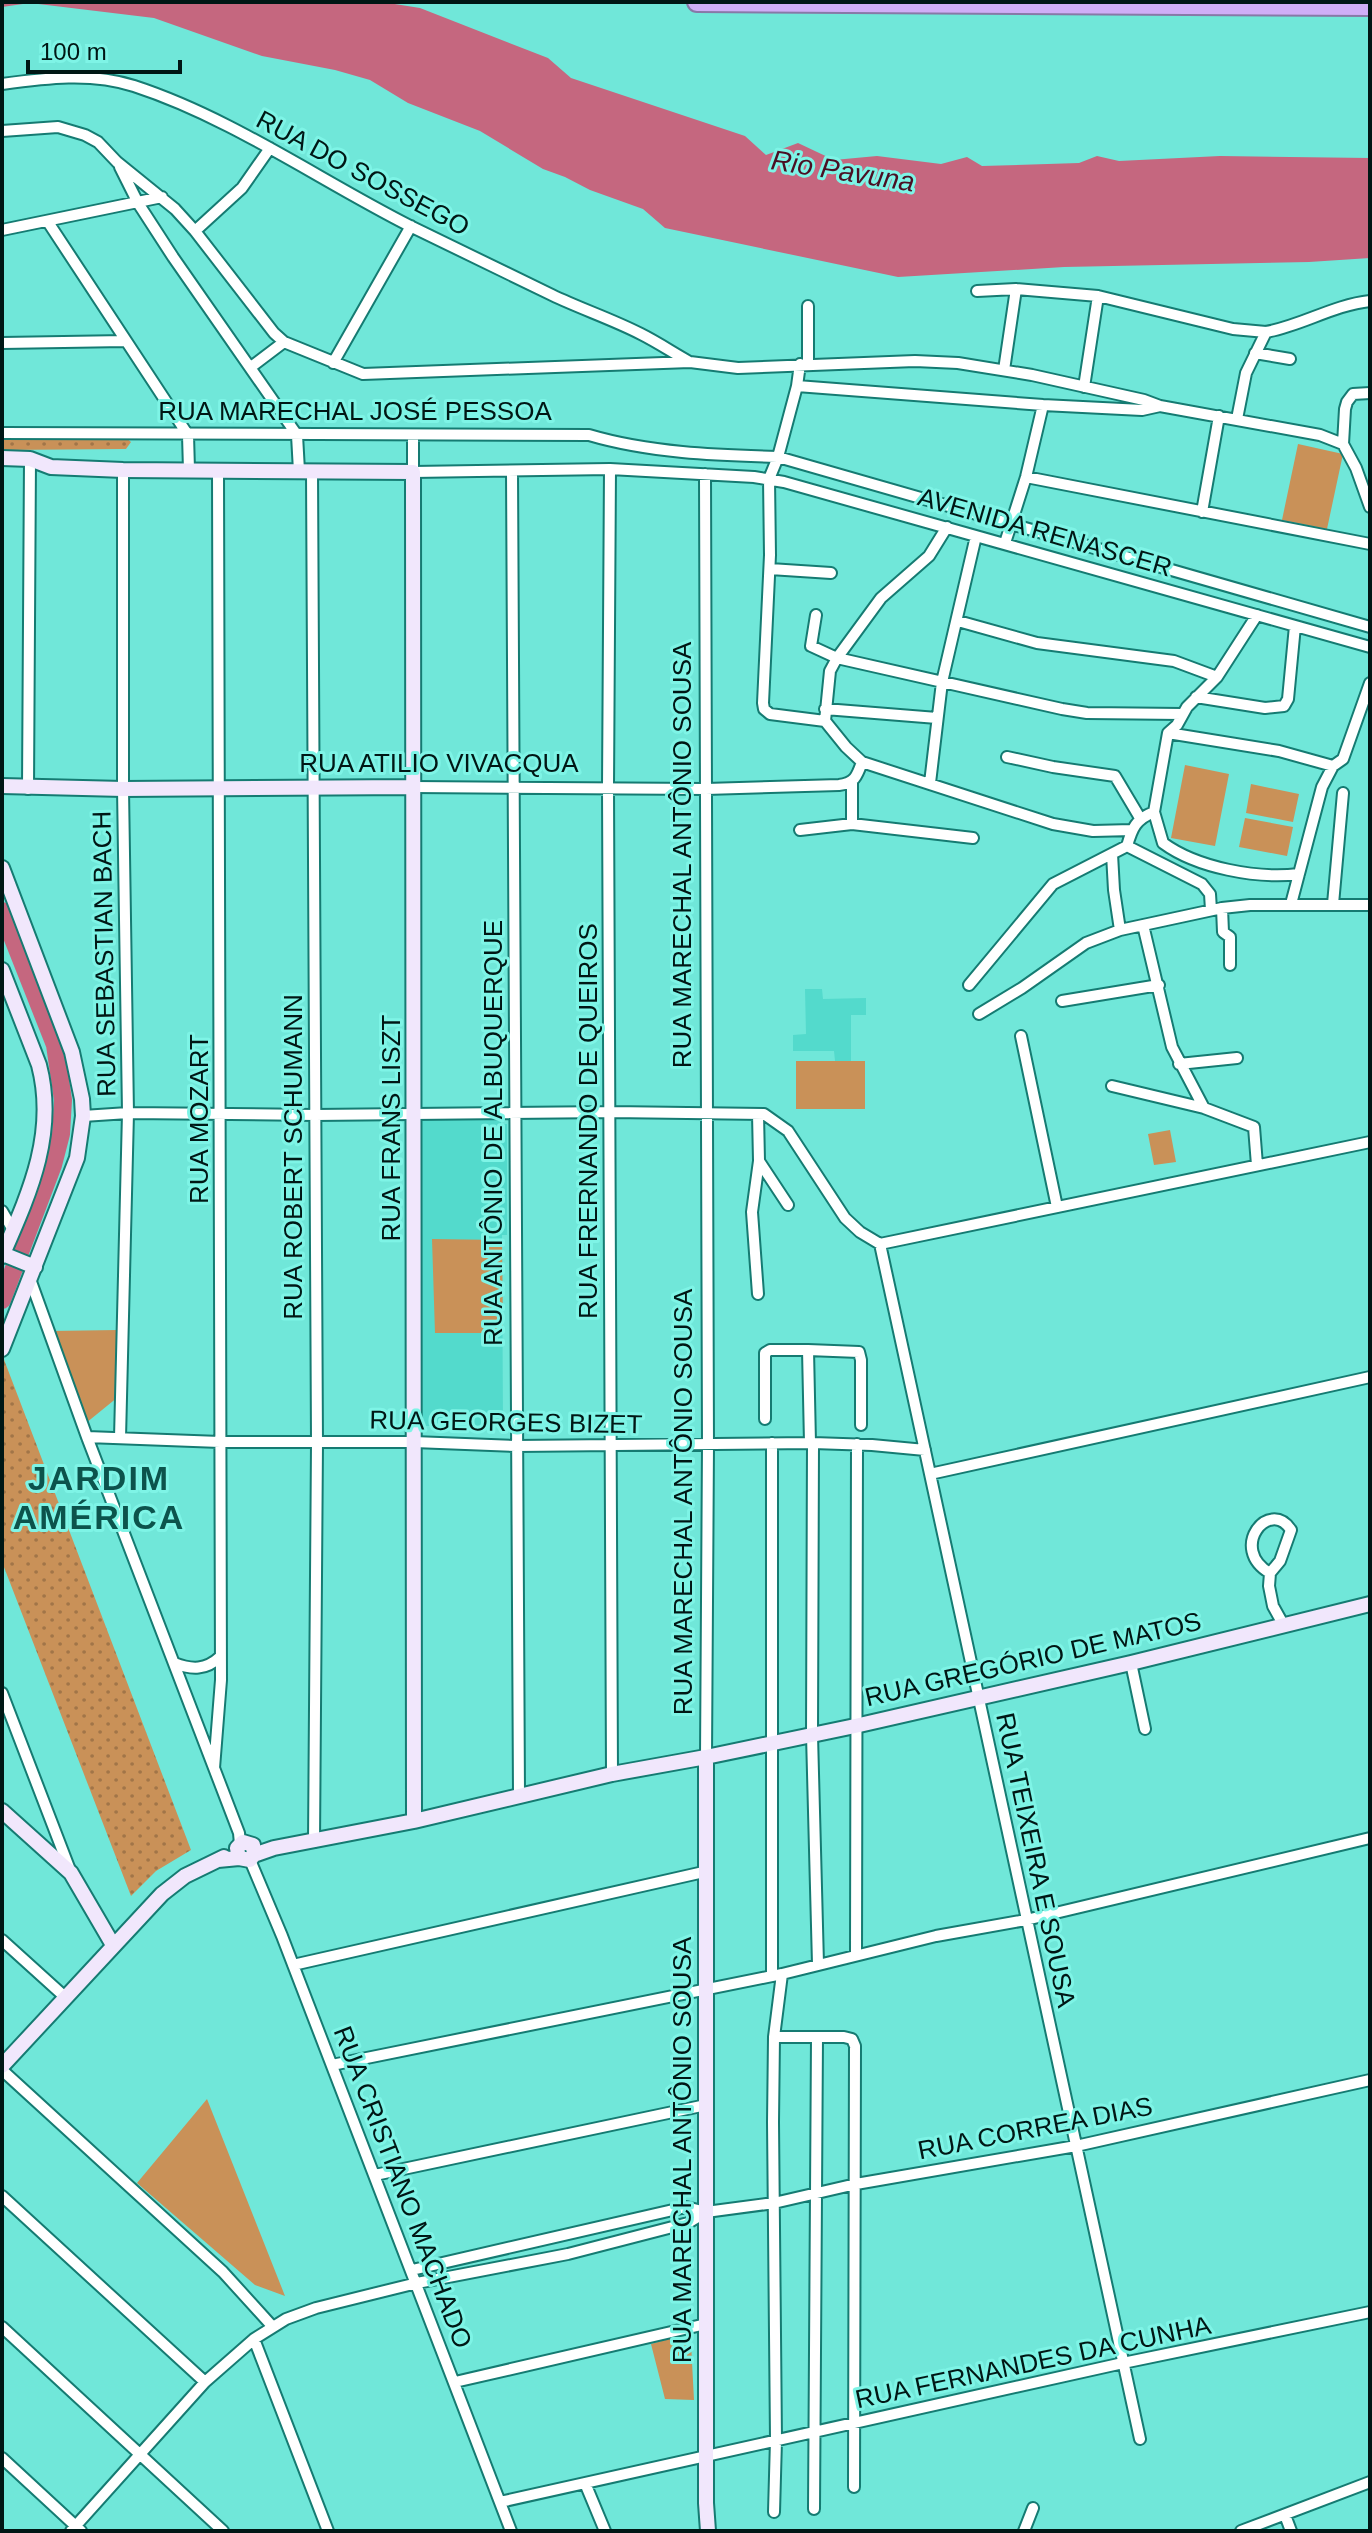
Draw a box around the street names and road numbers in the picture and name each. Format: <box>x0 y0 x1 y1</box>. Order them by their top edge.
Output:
street label: RUA DO SOSSEGO <box>251 104 475 242</box>
street label: RUA MARECHAL JOSÉ PESSOA <box>158 396 552 426</box>
street label: AVENIDA RENASCER <box>915 481 1175 583</box>
street label: RUA MARECHAL ANTÔNIO SOUSA <box>667 641 697 1068</box>
street label: RUA ATILIO VIVACQUA <box>299 748 579 778</box>
street label: RUA SEBASTIAN BACH <box>87 811 121 1097</box>
street label: RUA ANTÔNIO DE ALBUQUERQUE <box>478 920 508 1346</box>
street label: RUA FRERNANDO DE QUEIROS <box>573 923 603 1319</box>
street label: RUA ROBERT SCHUMANN <box>278 994 308 1320</box>
street label: RUA FRANS LISZT <box>376 1014 406 1241</box>
street label: RUA MOZART <box>184 1034 214 1204</box>
street label: RUA MARECHAL ANTÔNIO SOUSA <box>668 1288 698 1715</box>
street label: RUA GEORGES BIZET <box>369 1405 643 1439</box>
street label: RUA GREGÓRIO DE MATOS <box>862 1606 1204 1712</box>
street label: RUA TEIXEIRA E SOUSA <box>990 1710 1082 2011</box>
street label: RUA MARECHAL ANTÔNIO SOUSA <box>667 1936 697 2363</box>
street label: RUA CRISTIANO MACHADO <box>328 2022 478 2352</box>
street label: RUA CORREA DIAS <box>915 2091 1155 2165</box>
street label: RUA FERNANDES DA CUNHA <box>853 2309 1214 2414</box>

